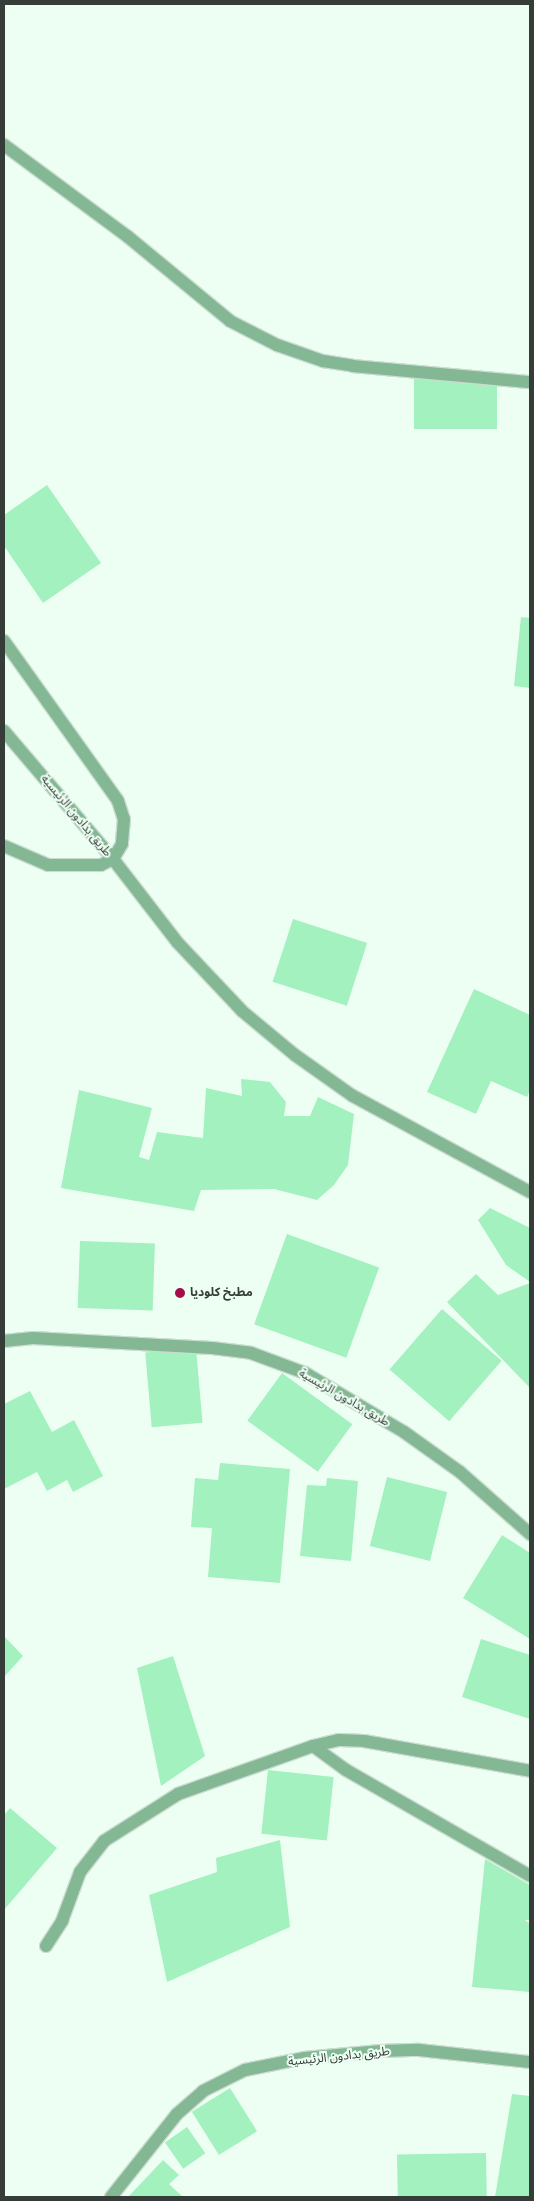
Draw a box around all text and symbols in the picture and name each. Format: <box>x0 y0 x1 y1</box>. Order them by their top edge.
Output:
street label: طريق بدادون الرئيسية <box>38 772 114 860</box>
place label: مطبخ كلوديا <box>190 1286 253 1300</box>
marker: مطبخ كلوديا <box>174 1287 186 1299</box>
street label: طريق بدادون الرئيسية <box>296 1366 392 1430</box>
street label: طريق بدادون الرئيسية <box>287 2044 391 2070</box>

